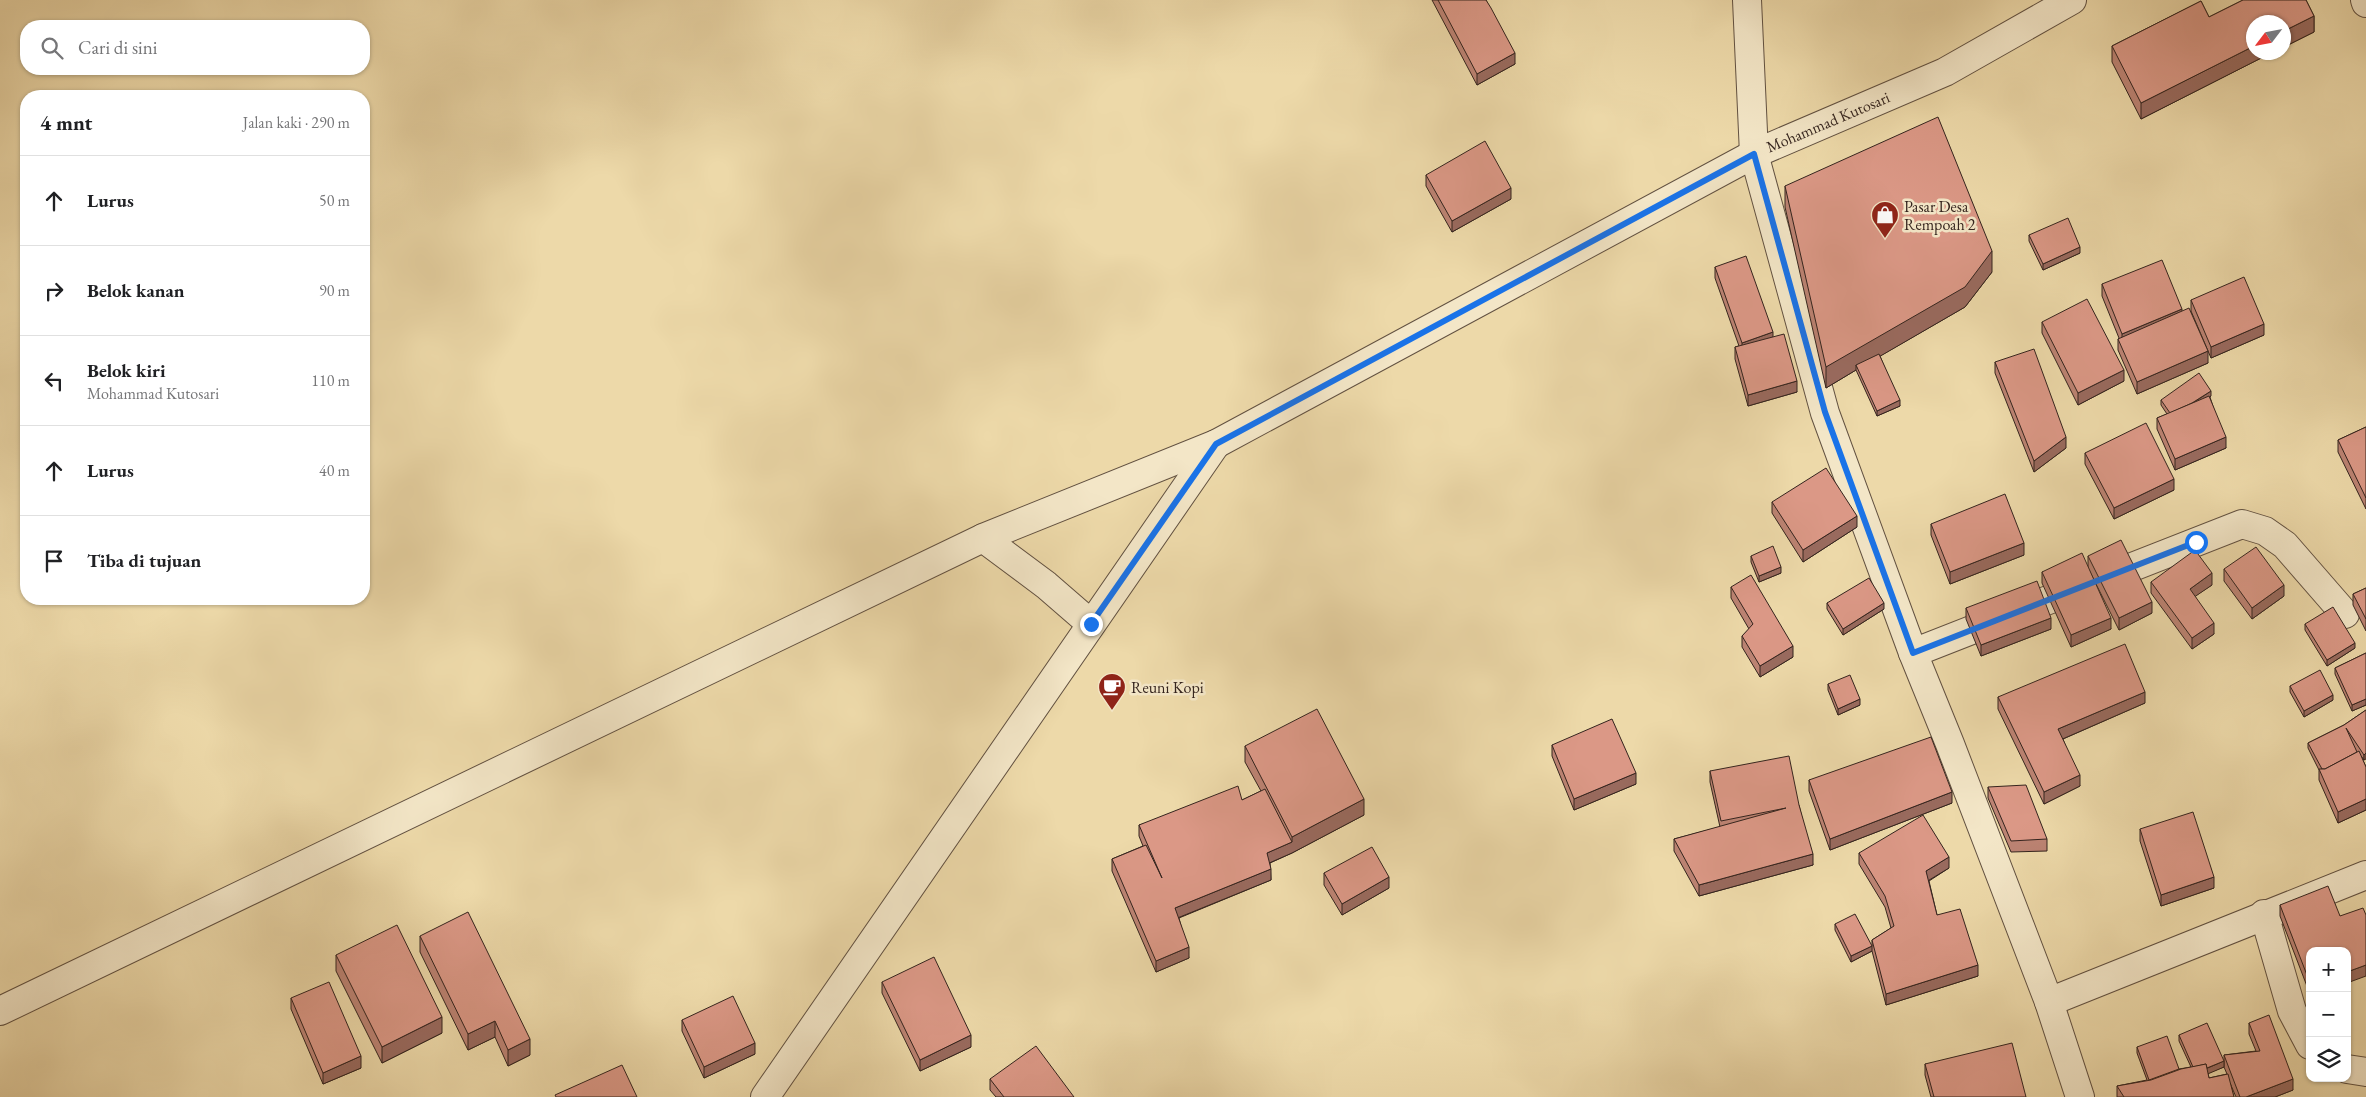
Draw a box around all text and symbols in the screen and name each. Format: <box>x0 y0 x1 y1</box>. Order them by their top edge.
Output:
north arrow <box>2246 15 2291 60</box>
search box <box>20 20 370 75</box>
icon: search <box>38 34 66 62</box>
text: Cari di sini <box>78 35 157 60</box>
street label: Mohammad Kutosari <box>1763 87 1893 157</box>
text: 4 mnt <box>40 109 92 136</box>
text: Jalan kaki · 290 m <box>243 112 350 133</box>
icon: ahead <box>40 187 68 215</box>
text: Lurus <box>87 188 134 213</box>
text: 50 m <box>319 190 350 211</box>
place label: Pasar Desa Rempoah 2 <box>1904 196 1976 235</box>
shop icon: Pasar Desa Rempoah 2 <box>1870 200 1900 239</box>
icon: right <box>40 277 68 305</box>
text: Belok kanan <box>87 278 185 303</box>
text: 90 m <box>319 280 350 301</box>
text: Belok kiri <box>87 358 166 383</box>
icon: left <box>40 367 68 395</box>
text: 110 m <box>311 370 350 391</box>
text: Mohammad Kutosari <box>87 383 219 404</box>
icon: ahead <box>40 457 68 485</box>
text: Lurus <box>87 458 134 483</box>
text: 40 m <box>319 460 350 481</box>
route start <box>2185 531 2208 554</box>
icon: arrive <box>40 547 68 575</box>
text: Tiba di tujuan <box>87 548 201 573</box>
route end <box>1080 613 1103 636</box>
cafe icon: Reuni Kopi <box>1097 672 1127 711</box>
place label: Reuni Kopi <box>1131 677 1204 698</box>
map controls <box>2306 947 2351 1082</box>
button: + <box>2306 947 2351 992</box>
button: − <box>2306 992 2351 1037</box>
button: layers <box>2306 1037 2351 1082</box>

